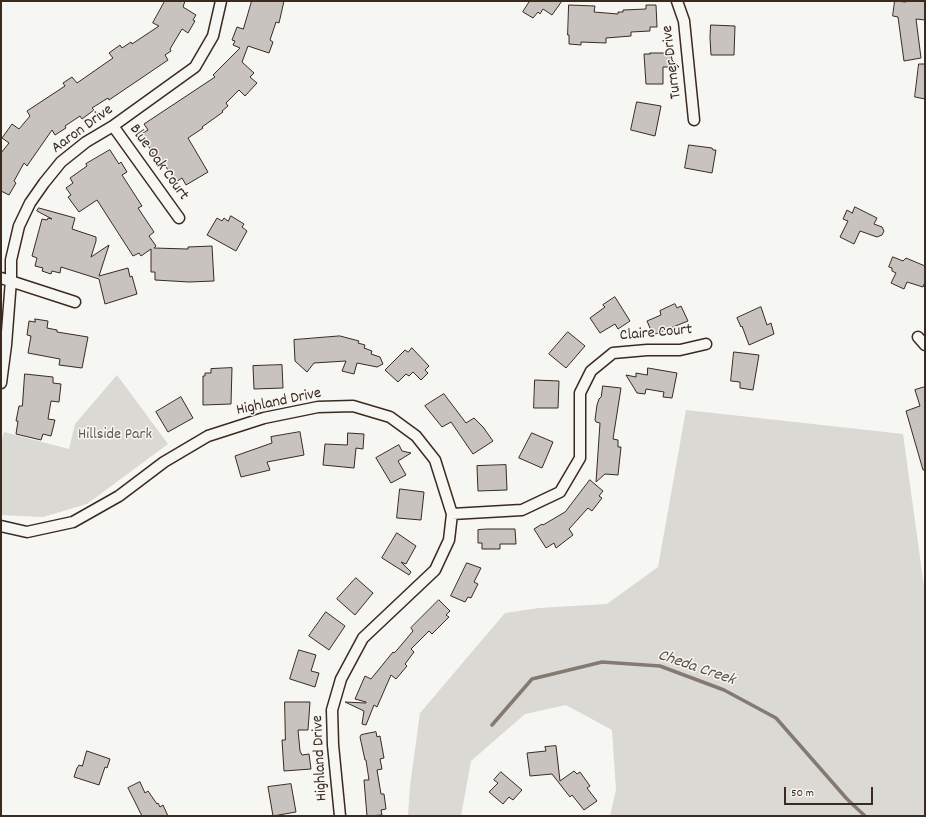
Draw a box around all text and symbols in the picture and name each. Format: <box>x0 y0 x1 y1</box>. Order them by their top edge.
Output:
street label: Turner Drive <box>659 24 687 100</box>
street label: Aaron Drive <box>49 101 117 159</box>
street label: Blue Oak Court <box>124 121 192 205</box>
street label: Claire Court <box>619 321 693 347</box>
street label: Highland Drive <box>235 385 323 421</box>
park label: Hillside Park <box>78 426 152 446</box>
water label: Cheda Creek <box>655 646 737 692</box>
street label: Highland Drive <box>309 714 333 802</box>
scale bar <box>786 779 875 805</box>
text: 50 m <box>791 785 814 802</box>

